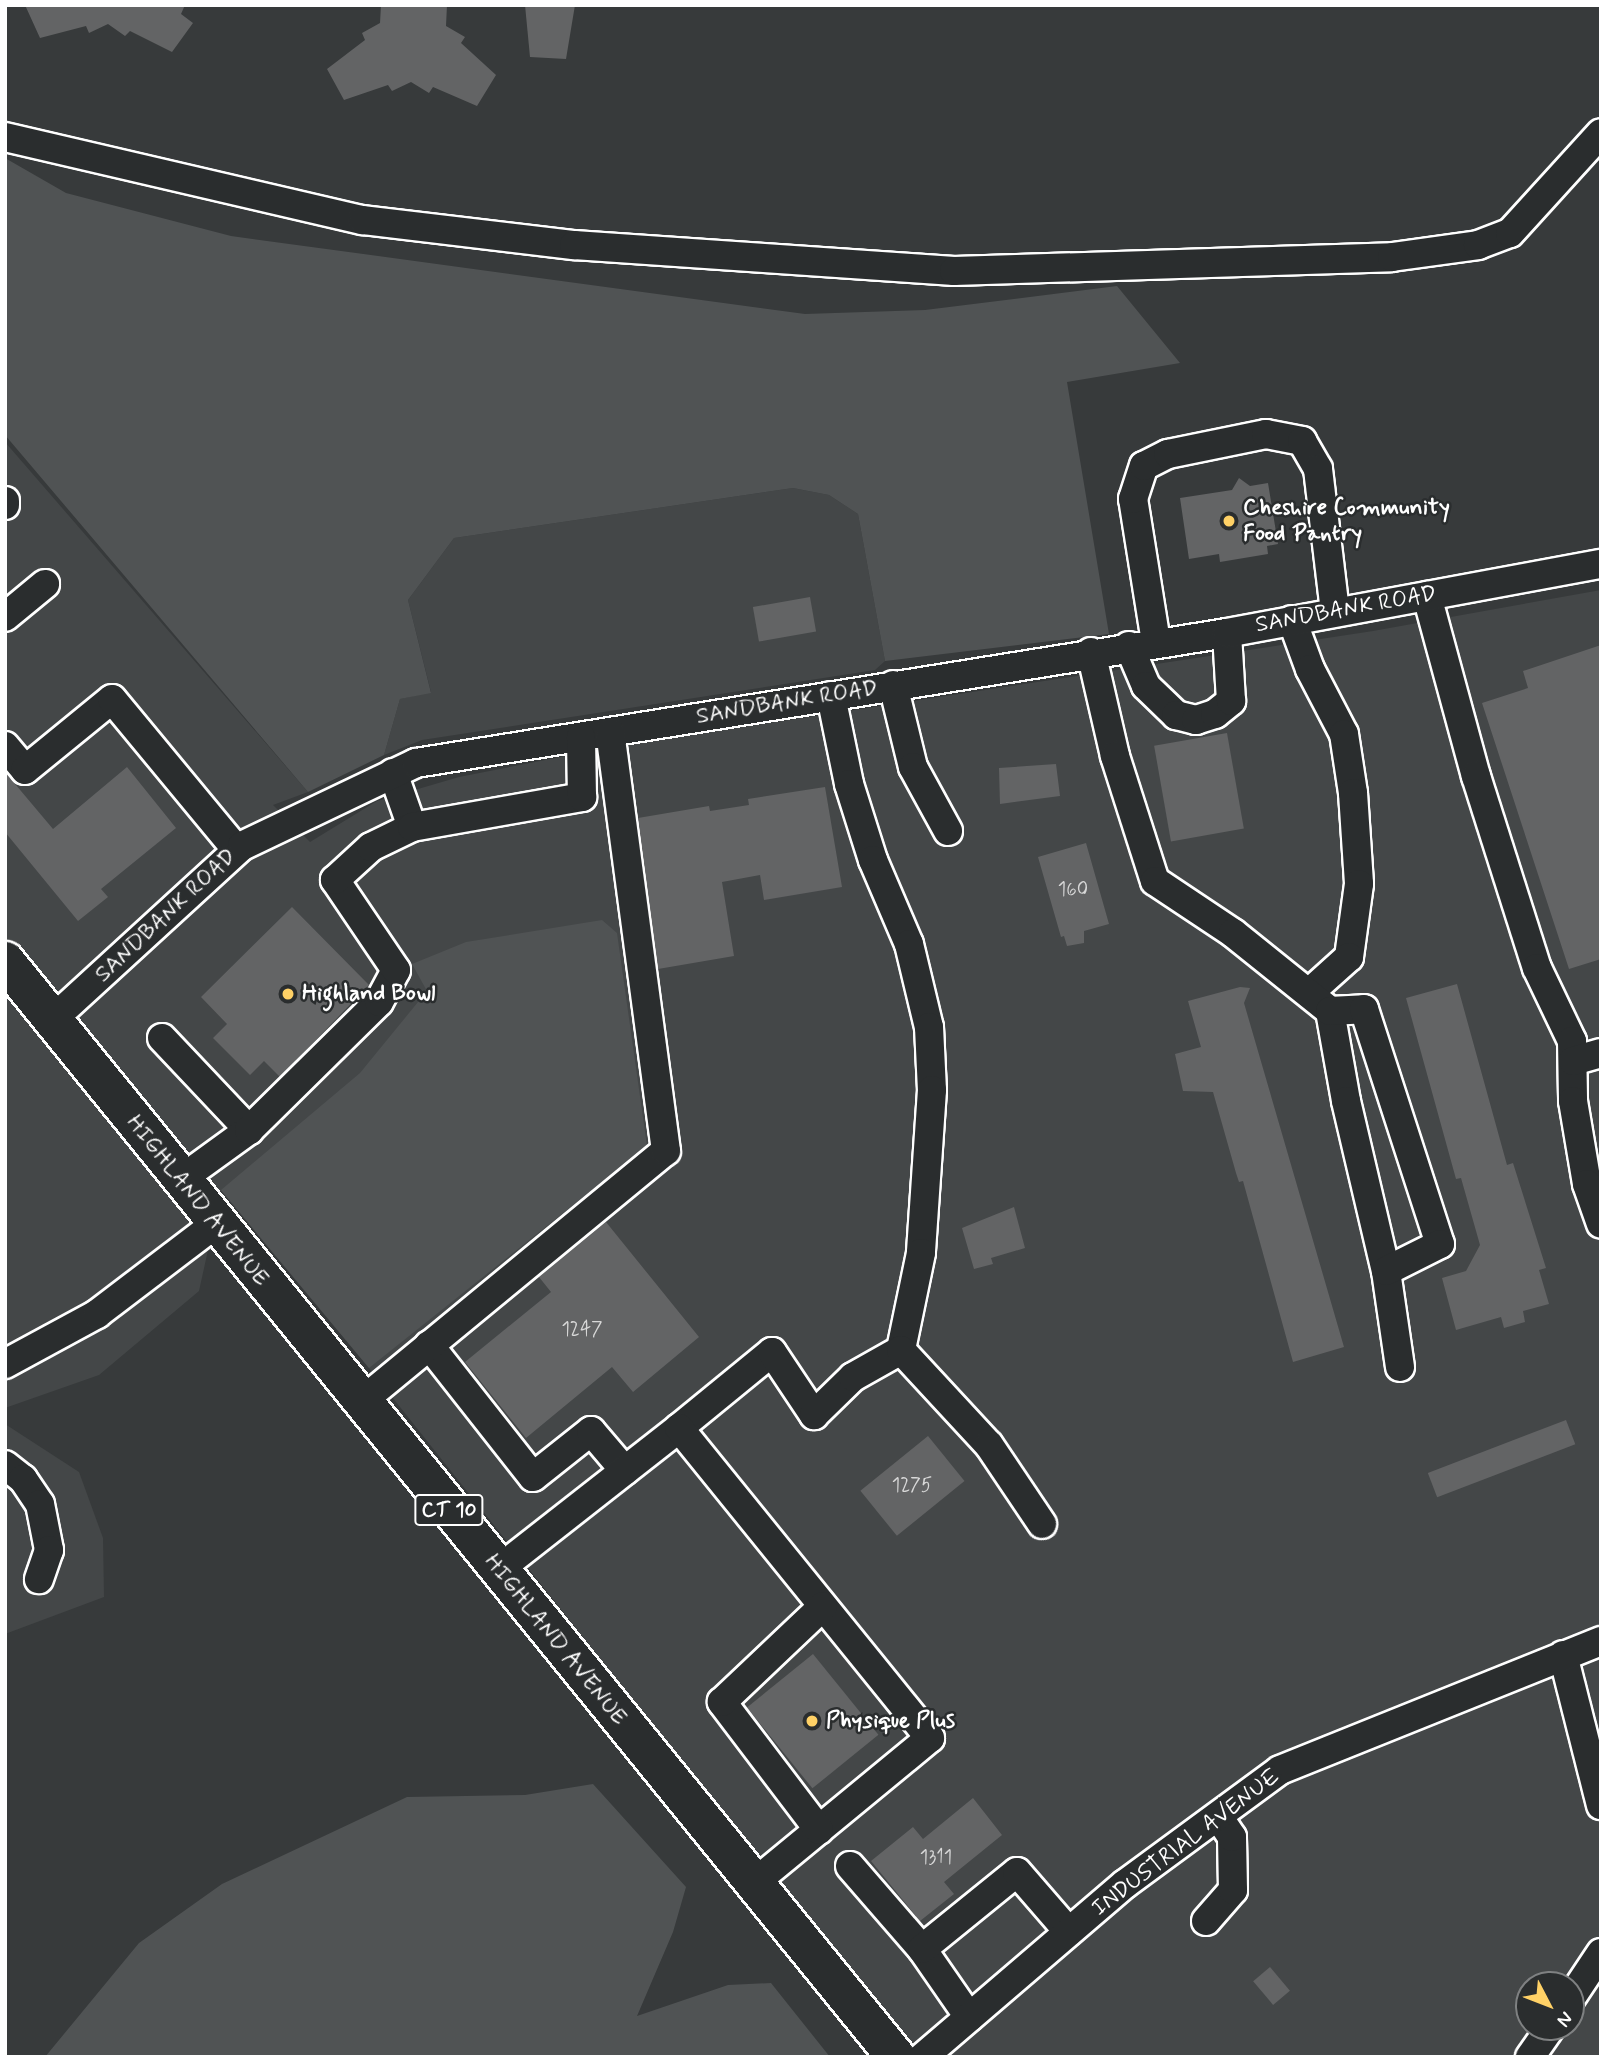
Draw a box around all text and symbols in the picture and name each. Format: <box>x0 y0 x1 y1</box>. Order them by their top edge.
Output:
place label: Cheshire Community Food Pantry <box>1243 494 1451 548</box>
marker: Cheshire Community Food Pantry <box>1221 513 1237 529</box>
street label: SANDBANK ROAD <box>1253 580 1439 640</box>
street label: SANDBANK ROAD <box>694 675 880 731</box>
street label: SANDBANK ROAD <box>90 843 242 989</box>
house number: 160 <box>1058 879 1088 901</box>
place label: Highland Bowl <box>302 980 435 1008</box>
marker: Highland Bowl <box>280 986 296 1002</box>
street label: HIGHLAND AVENUE <box>119 1109 275 1293</box>
house number: 1247 <box>561 1319 603 1341</box>
house number: 1275 <box>892 1475 932 1497</box>
road number: CT 10 <box>414 1492 484 1528</box>
street label: HIGHLAND AVENUE <box>477 1548 633 1732</box>
place label: Physique Plus <box>826 1707 955 1735</box>
marker: Physique Plus <box>804 1713 820 1729</box>
street label: INDUSTRIAL AVENUE <box>1087 1763 1285 1923</box>
house number: 1311 <box>920 1847 952 1869</box>
north arrow <box>1515 1971 1585 2041</box>
text: N <box>1551 2006 1578 2032</box>

